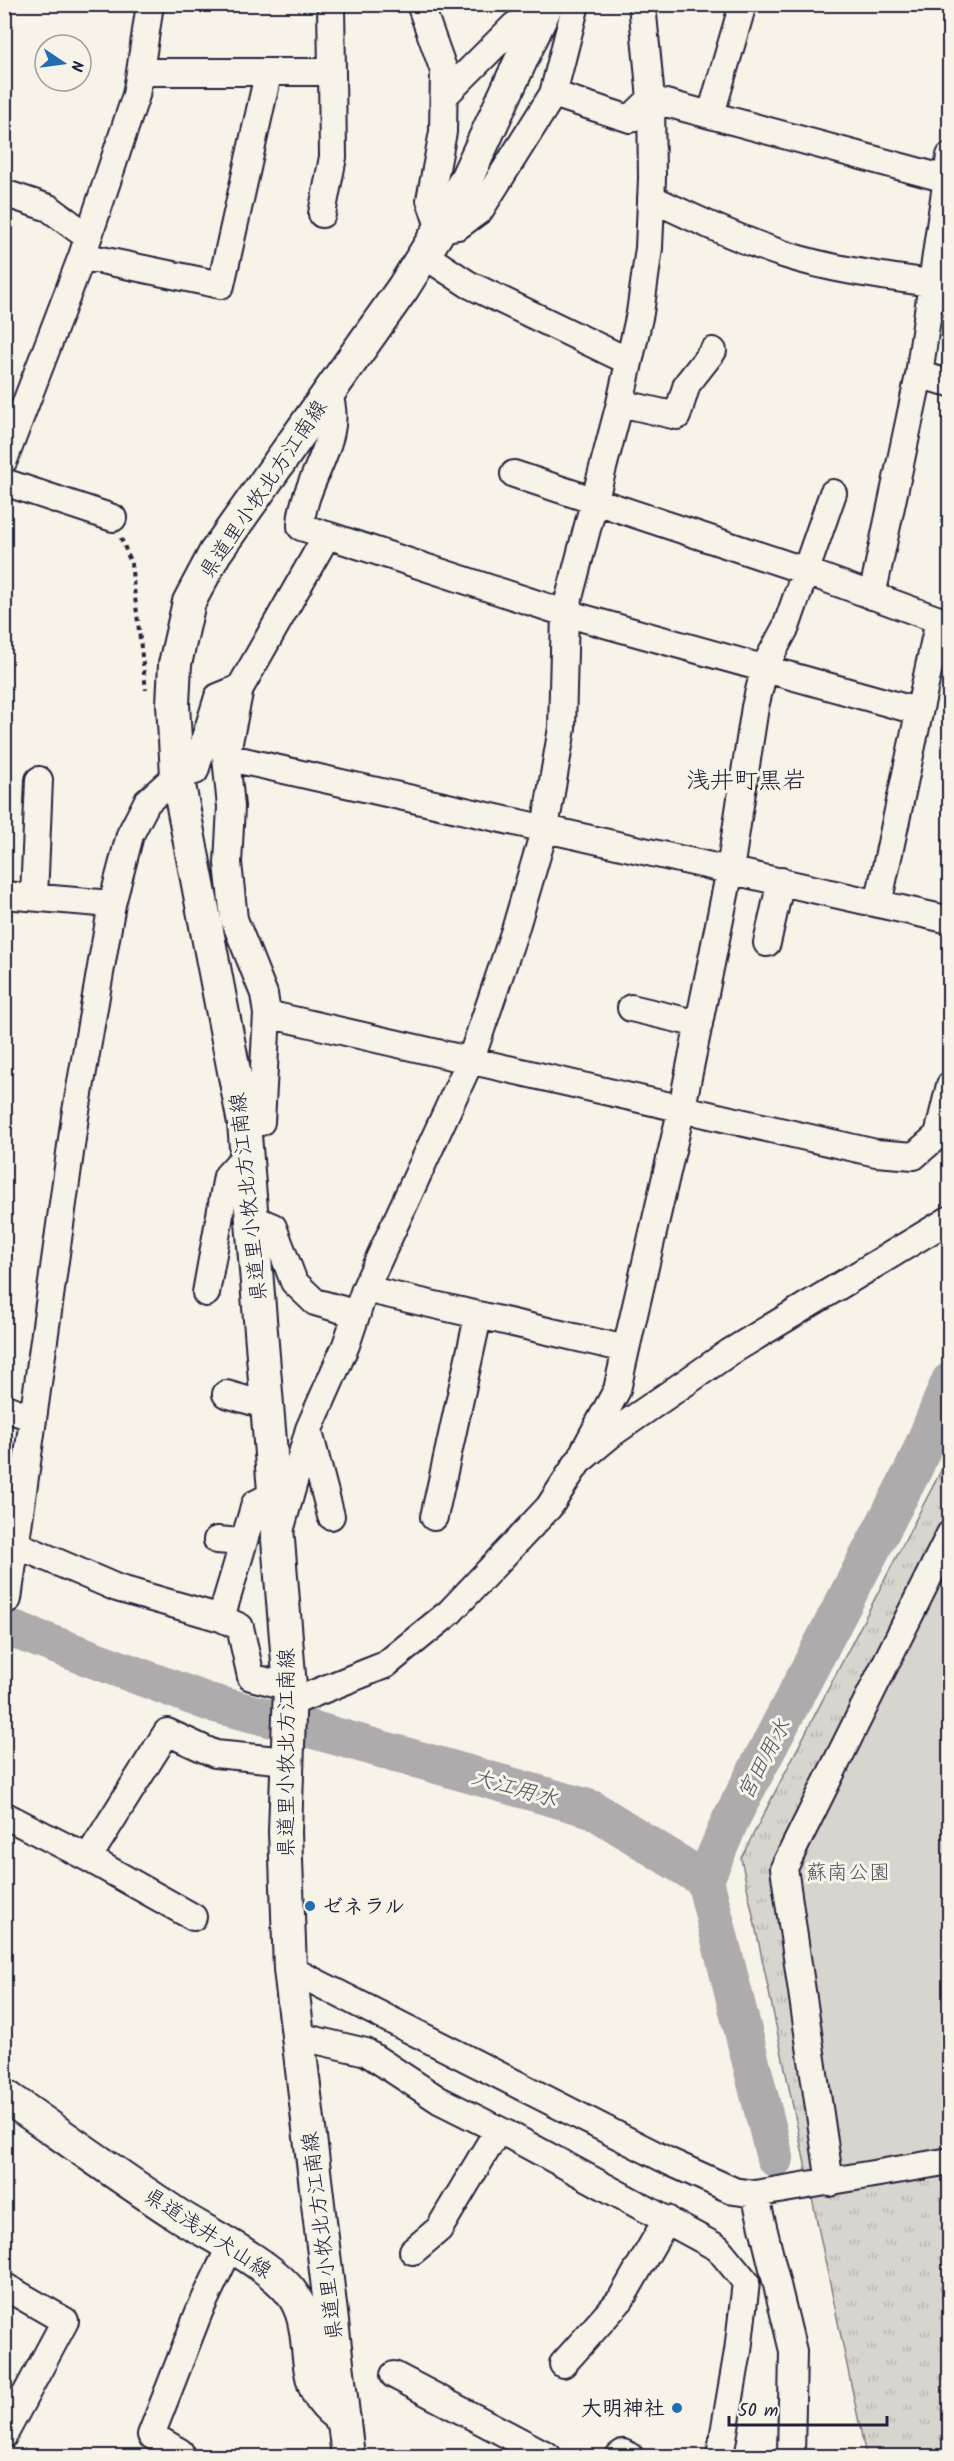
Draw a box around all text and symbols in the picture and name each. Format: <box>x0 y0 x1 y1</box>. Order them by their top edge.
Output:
north arrow <box>33 33 93 93</box>
text: N <box>63 58 89 74</box>
street label: 県道里小牧北方江南線 <box>192 394 337 586</box>
district label: 浅井町黒岩 <box>686 762 806 801</box>
street label: 県道里小牧北方江南線 <box>222 1091 277 1303</box>
street label: 県道里小牧北方江南線 <box>271 1648 304 1858</box>
water label: 宮田用水 <box>729 1713 801 1807</box>
water label: 大江用水 <box>467 1760 561 1818</box>
park label: 蘇南公園 <box>806 1857 890 1890</box>
place label: ゼネラル <box>322 1891 405 1924</box>
marker: ゼネラル <box>303 1899 317 1913</box>
street label: 県道里小牧北方江南線 <box>294 2130 353 2342</box>
street label: 県道浅井犬山線 <box>137 2180 278 2288</box>
scale bar <box>729 2389 886 2427</box>
place label: 大明神社 <box>581 2393 665 2426</box>
text: 50 m <box>738 2397 778 2426</box>
marker: 大明神社 <box>670 2401 684 2415</box>

